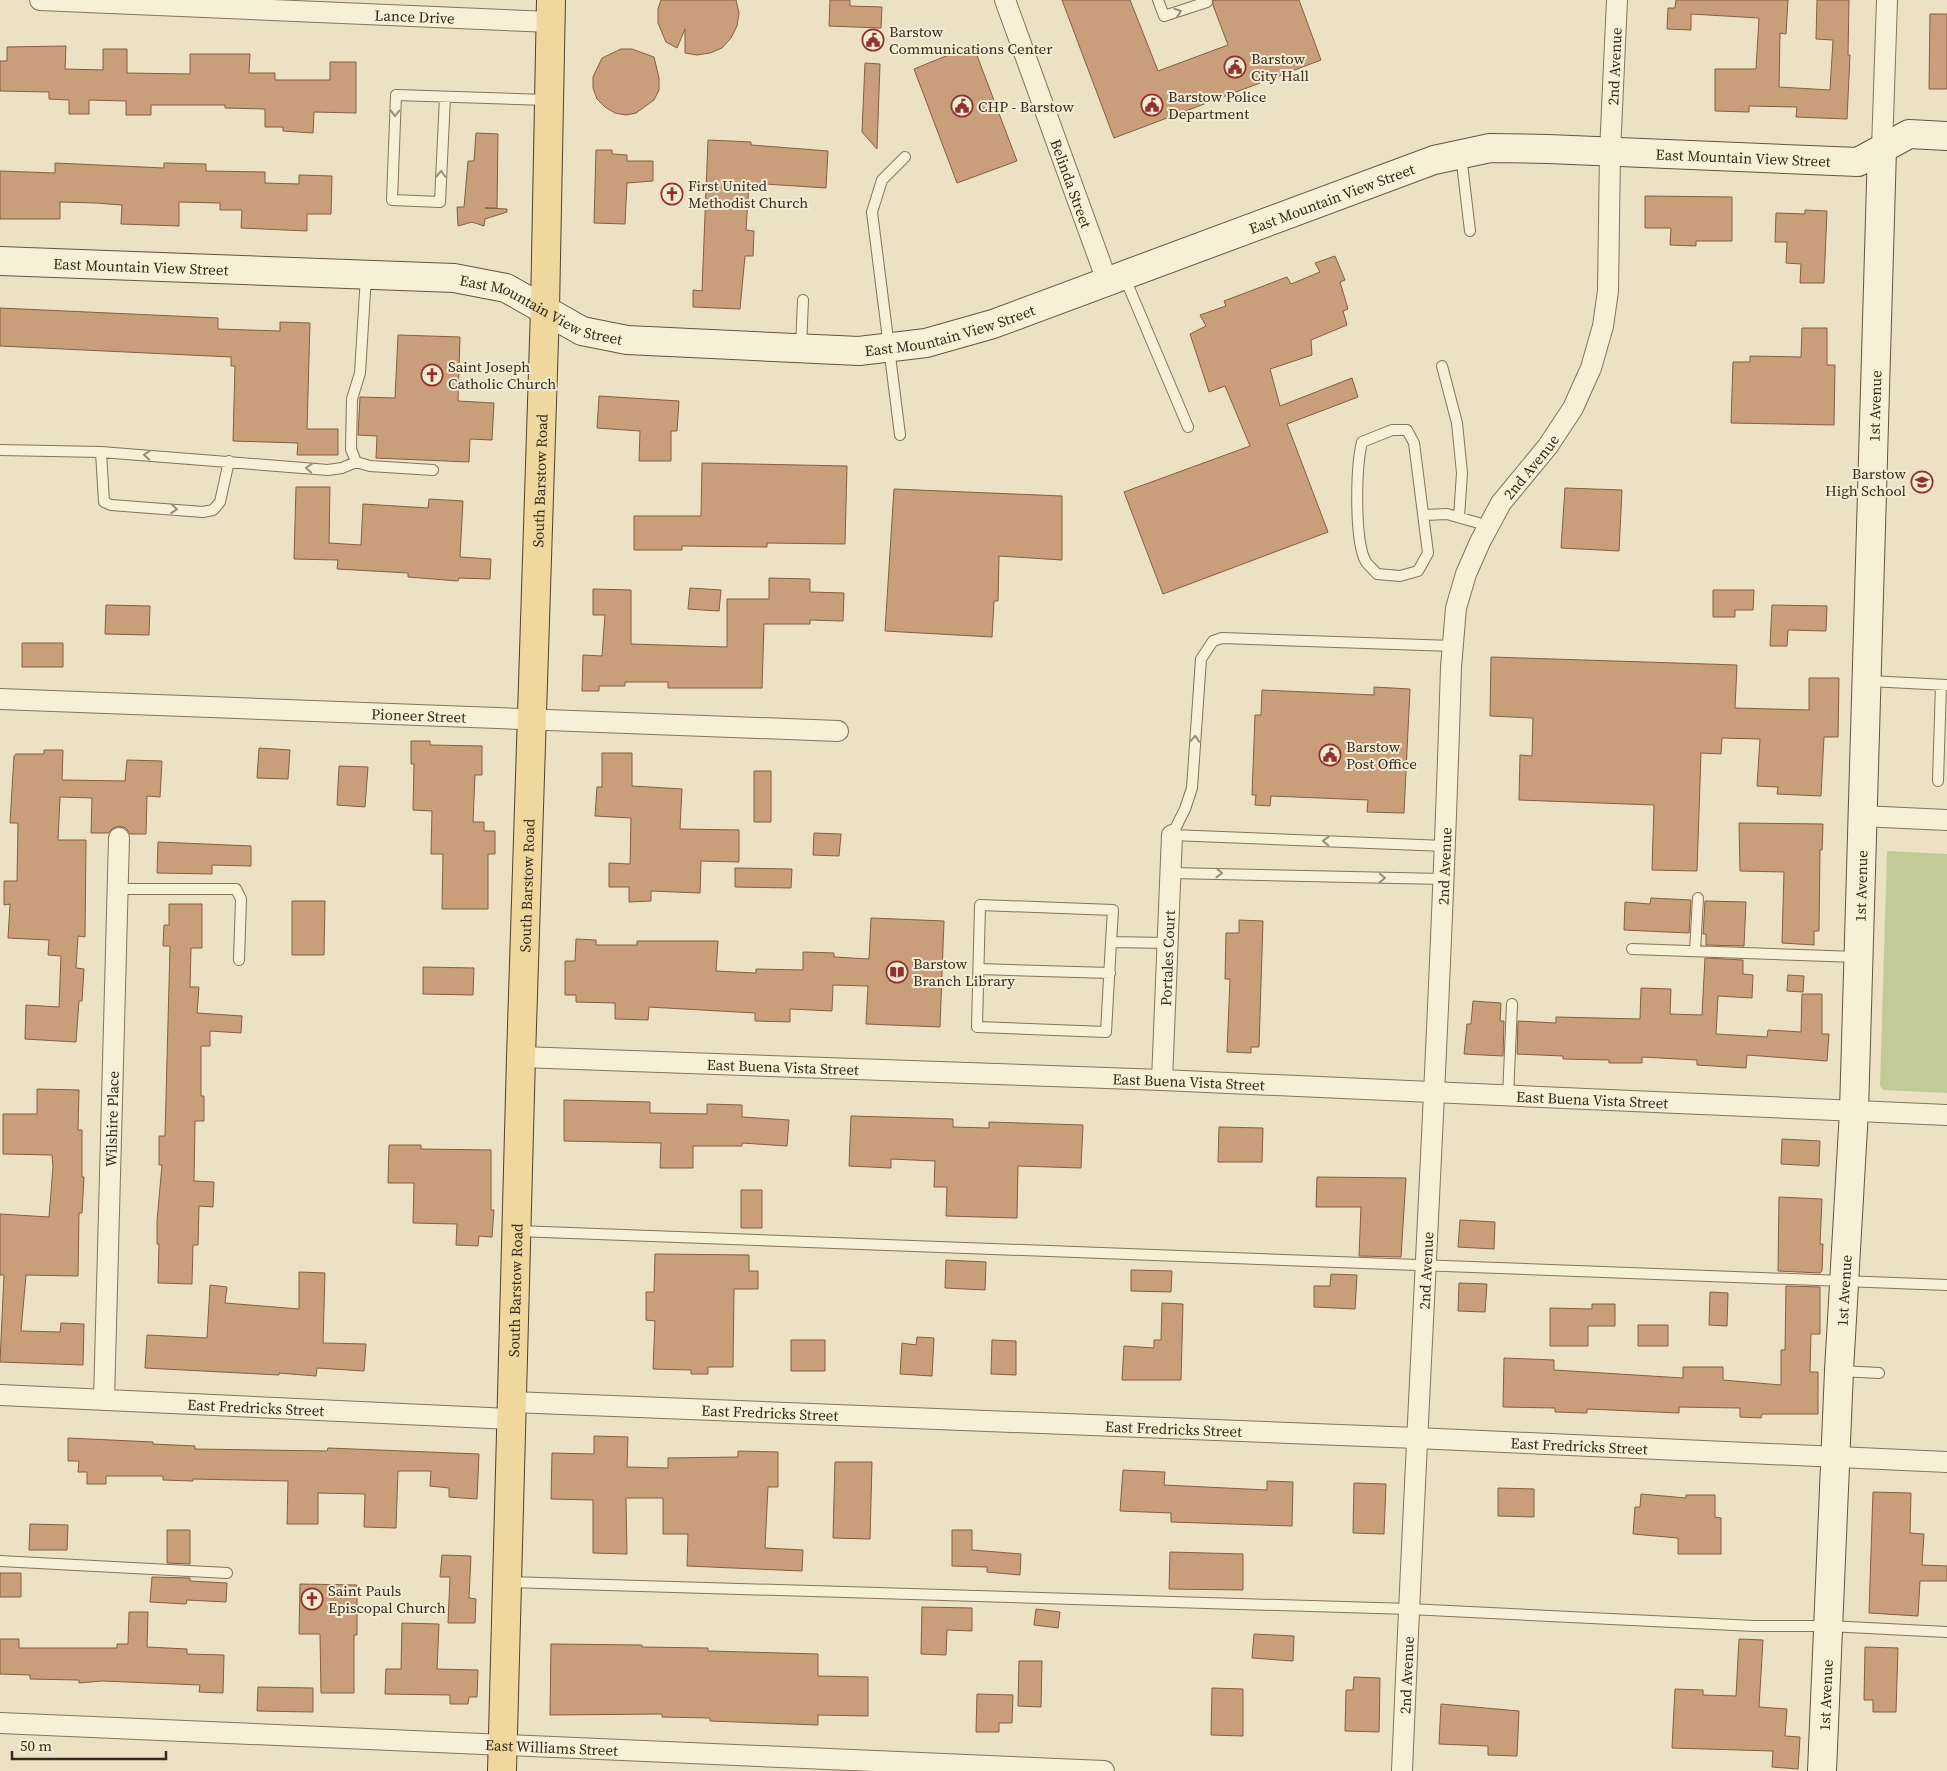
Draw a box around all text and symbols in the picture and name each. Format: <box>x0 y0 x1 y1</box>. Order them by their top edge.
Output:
street label: Lance Drive <box>374 4 456 28</box>
one-way arrow <box>1173 8 1182 18</box>
place label: Barstow Communications Center <box>889 21 1053 59</box>
street label: 2nd Avenue <box>1602 27 1626 106</box>
public building icon: Barstow Communications Center <box>861 28 885 52</box>
place label: Barstow City Hall <box>1251 48 1310 86</box>
public building icon: Barstow City Hall <box>1223 55 1247 79</box>
place label: Barstow Police Department <box>1168 86 1267 124</box>
public building icon: Barstow Police Department <box>1140 93 1164 117</box>
public building icon: CHP - Barstow <box>950 94 974 118</box>
place label: CHP - Barstow <box>978 96 1075 117</box>
one-way arrow <box>390 109 401 117</box>
street label: Belinda Street <box>1046 136 1097 231</box>
street label: East Mountain View Street <box>1655 143 1831 171</box>
street label: East Mountain View Street <box>1246 158 1417 239</box>
one-way arrow <box>436 170 446 178</box>
place label: First United Methodist Church <box>688 175 808 213</box>
church icon: First United Methodist Church <box>660 182 684 206</box>
street label: East Mountain View Street <box>53 253 229 280</box>
street label: East Mountain View Street <box>458 269 624 349</box>
street label: East Mountain View Street <box>863 299 1038 361</box>
place label: Saint Joseph Catholic Church <box>448 356 556 394</box>
church icon: Saint Joseph Catholic Church <box>420 363 444 387</box>
street label: 1st Avenue <box>1863 370 1886 442</box>
street label: South Barstow Road <box>527 413 552 548</box>
street label: 2nd Avenue <box>1498 430 1564 503</box>
one-way arrow <box>143 450 151 461</box>
one-way arrow <box>305 463 313 474</box>
place label: Barstow High School <box>1825 463 1907 501</box>
school or university icon: Barstow High School <box>1910 470 1934 494</box>
one-way arrow <box>171 504 179 515</box>
street label: Pioneer Street <box>371 703 467 727</box>
one-way arrow <box>1189 735 1200 743</box>
place label: Barstow Post Office <box>1346 736 1417 774</box>
public building icon: Barstow Post Office <box>1318 743 1342 767</box>
street label: South Barstow Road <box>514 818 539 953</box>
street label: 2nd Avenue <box>1432 826 1456 905</box>
one-way arrow <box>1322 836 1330 846</box>
street label: 1st Avenue <box>1849 849 1872 922</box>
one-way arrow <box>1216 868 1224 879</box>
one-way arrow <box>1378 872 1386 883</box>
street label: Portales Court <box>1155 910 1179 1006</box>
place label: Barstow Branch Library <box>913 953 1015 991</box>
library icon: Barstow Branch Library <box>885 960 909 984</box>
street label: East Buena Vista Street <box>706 1053 859 1080</box>
street label: East Buena Vista Street <box>1112 1068 1265 1095</box>
street label: Wilshire Place <box>100 1070 123 1167</box>
street label: East Buena Vista Street <box>1516 1085 1669 1113</box>
street label: South Barstow Road <box>503 1223 527 1357</box>
street label: 2nd Avenue <box>1413 1231 1438 1310</box>
street label: 1st Avenue <box>1831 1254 1856 1327</box>
street label: East Fredricks Street <box>187 1393 325 1421</box>
street label: East Fredricks Street <box>701 1399 839 1425</box>
street label: East Fredricks Street <box>1104 1415 1243 1442</box>
street label: East Fredricks Street <box>1510 1432 1648 1459</box>
place label: Saint Pauls Episcopal Church <box>328 1580 446 1618</box>
church icon: Saint Pauls Episcopal Church <box>300 1587 324 1611</box>
street label: 2nd Avenue <box>1394 1635 1418 1714</box>
street label: 1st Avenue <box>1813 1658 1837 1731</box>
scale bar <box>12 1728 166 1760</box>
street label: East Williams Street <box>485 1734 619 1760</box>
text: 50 m <box>20 1735 52 1756</box>

